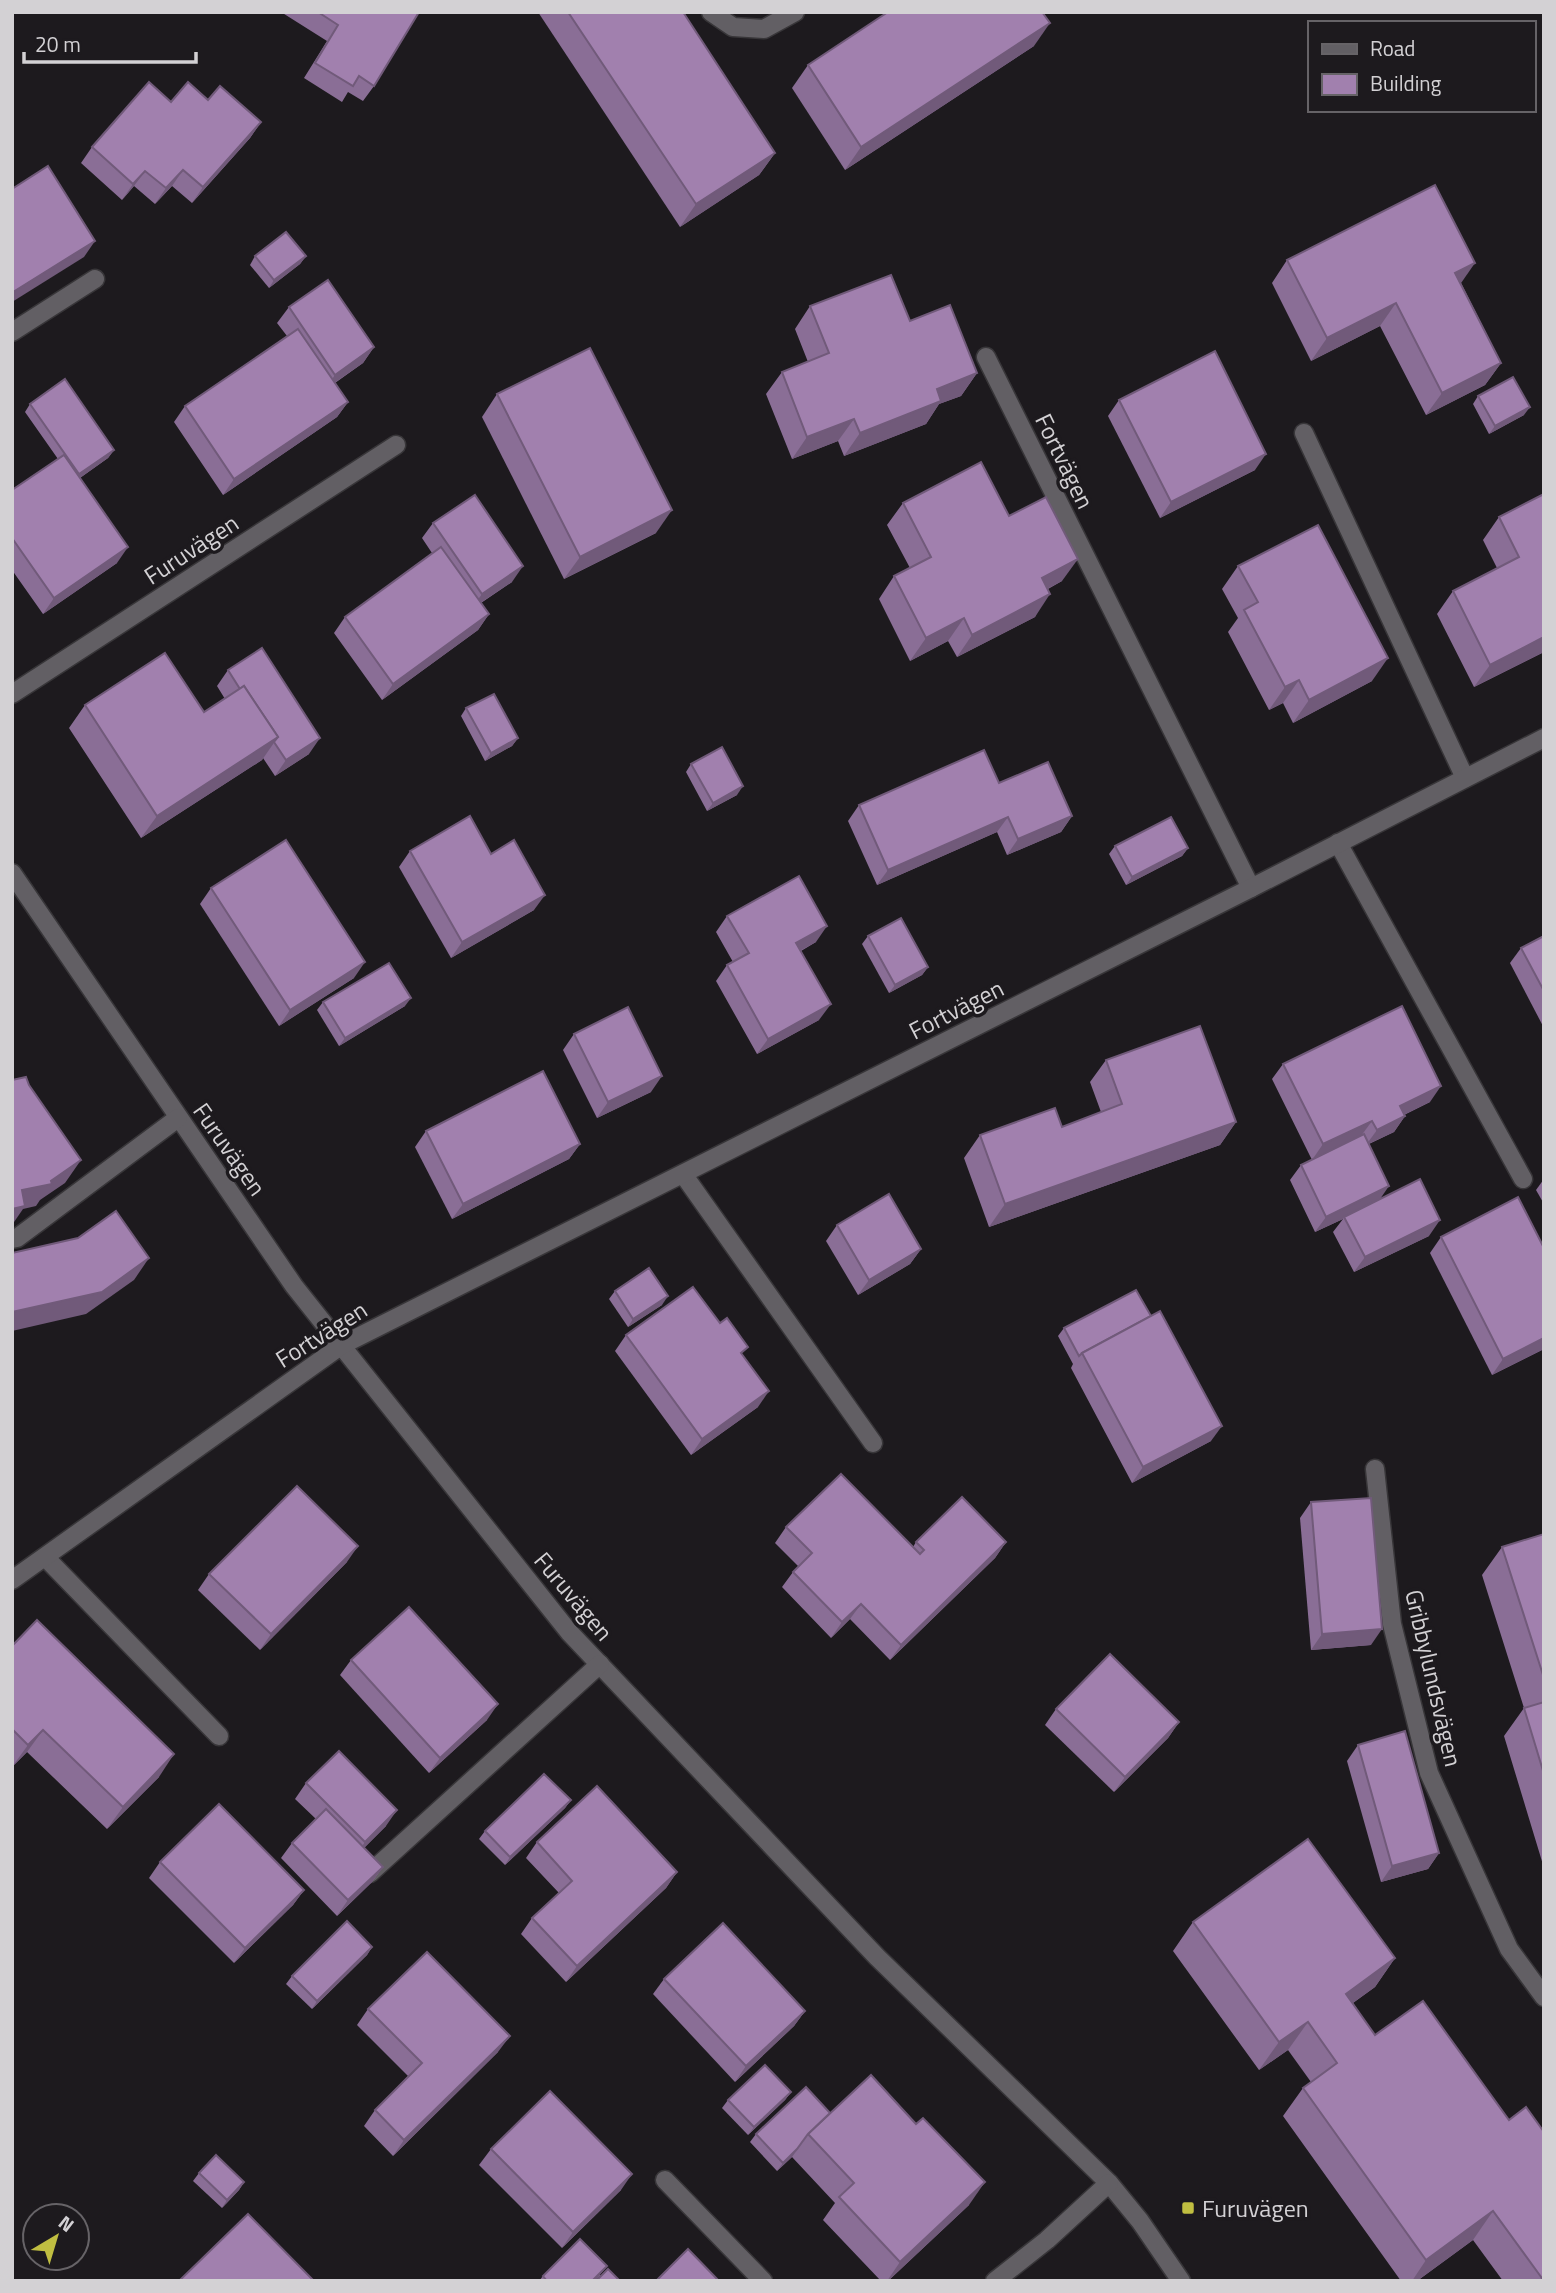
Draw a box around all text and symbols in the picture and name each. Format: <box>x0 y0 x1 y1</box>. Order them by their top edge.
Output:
scale bar <box>24 21 196 65</box>
legend <box>1308 21 1535 112</box>
text: 20 m <box>35 28 81 60</box>
text: Road <box>1370 32 1415 64</box>
text: Building <box>1370 67 1442 99</box>
street label: Fortvägen <box>1026 407 1104 515</box>
street label: Furuvägen <box>136 505 246 593</box>
street label: Fortvägen <box>902 970 1010 1048</box>
street label: Furuvägen <box>185 1095 275 1203</box>
street label: Fortvägen <box>268 1292 374 1376</box>
street label: Furuvägen <box>526 1544 622 1648</box>
street label: Gribbylundsvägen <box>1396 1586 1472 1770</box>
place label: Furuvägen <box>1202 2190 1309 2226</box>
marker: Furuvägen <box>1180 2200 1196 2216</box>
north arrow <box>21 2202 91 2272</box>
text: N <box>53 2208 81 2239</box>

